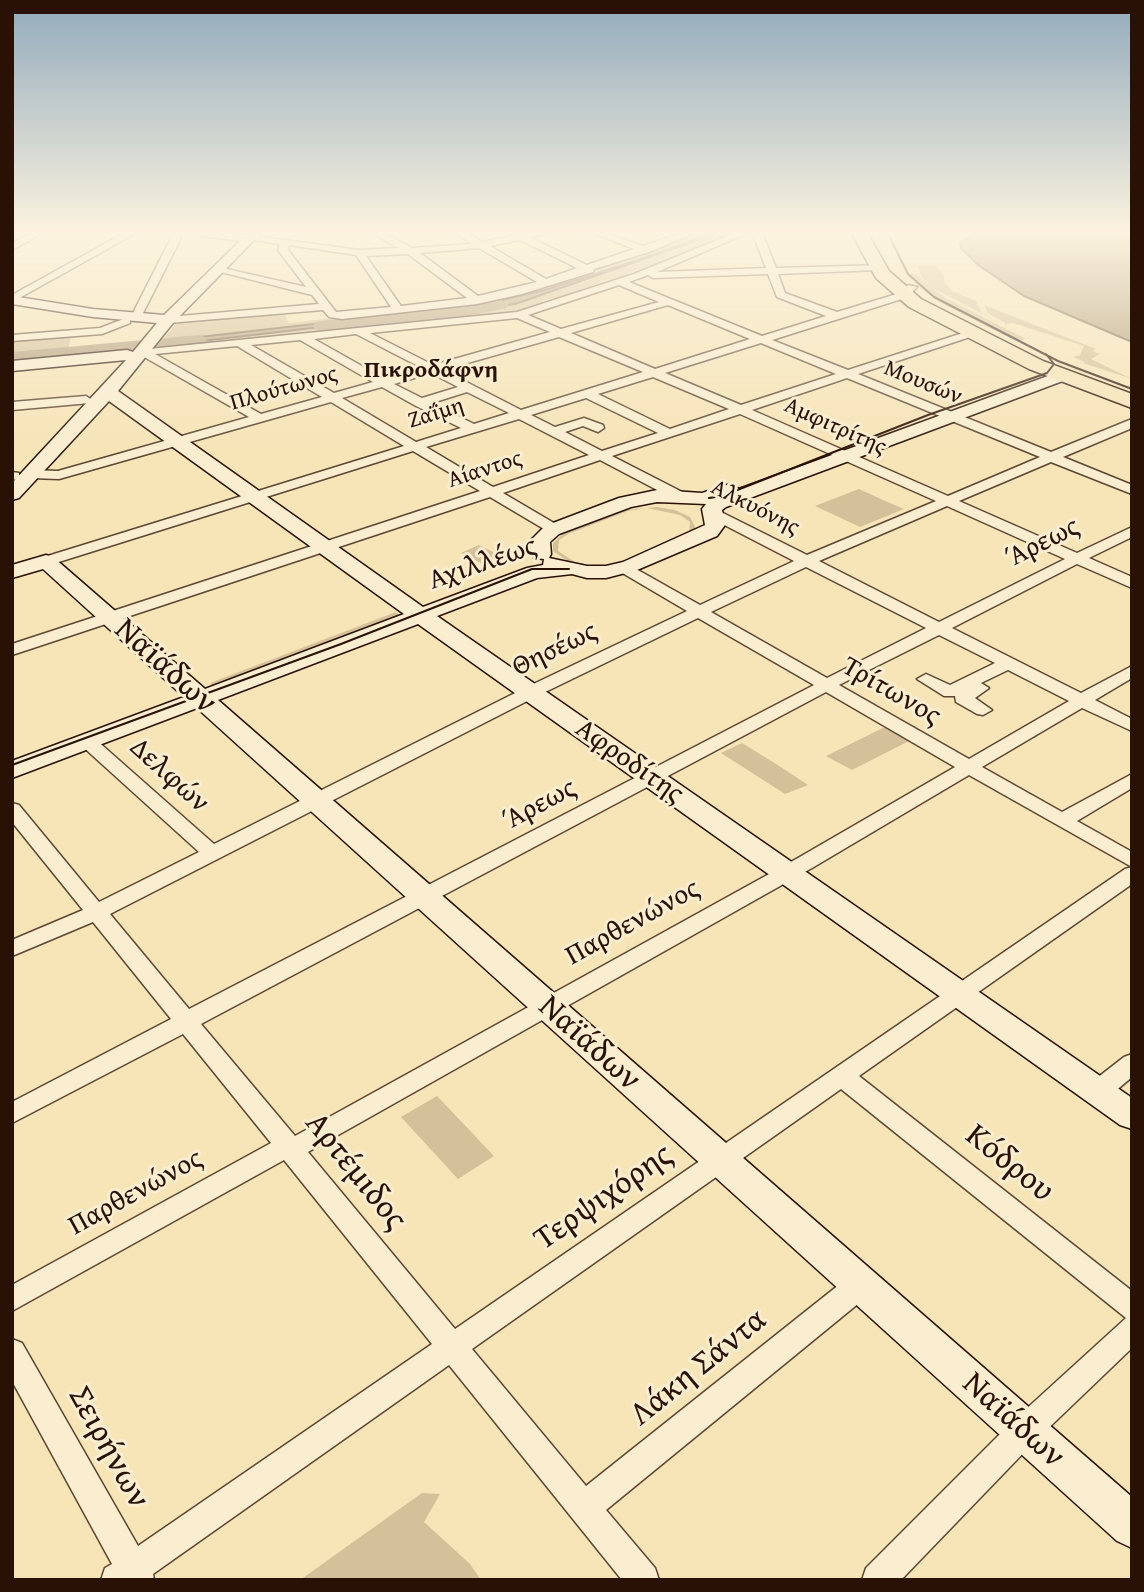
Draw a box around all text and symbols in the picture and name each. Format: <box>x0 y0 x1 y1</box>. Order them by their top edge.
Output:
street label: Μουσών <box>880 355 966 411</box>
district label: Πικροδάφνη <box>364 357 498 385</box>
street label: Πλούτωνος <box>227 361 341 417</box>
street label: Ζαΐμη <box>405 392 467 436</box>
street label: Αμφιτρίτης <box>780 392 890 462</box>
street label: Αίαντος <box>444 445 526 495</box>
street label: Αλκυόνης <box>706 474 804 542</box>
street label: Άρεως <box>1001 510 1085 576</box>
street label: Αχιλλέως <box>424 530 542 598</box>
street label: Ναϊάδων <box>106 611 224 723</box>
street label: Θησέως <box>507 615 603 685</box>
street label: Τρίτωνος <box>836 650 946 734</box>
street label: Αφροδίτης <box>568 712 690 812</box>
street label: Δελφών <box>122 732 216 820</box>
street label: Άρεως <box>498 772 582 838</box>
street label: Παρθενώνος <box>560 872 706 974</box>
street label: Ναϊάδων <box>530 988 648 1100</box>
street label: Αρτέμιδος <box>295 1105 415 1239</box>
street label: Κόδρου <box>957 1116 1061 1212</box>
street label: Τερψιχόρης <box>527 1136 681 1260</box>
street label: Παρθενώνος <box>63 1142 209 1244</box>
street label: Λάκη Σάντα <box>623 1301 775 1435</box>
street label: Ναϊάδων <box>954 1365 1072 1477</box>
street label: Σειρήνων <box>58 1380 158 1516</box>

